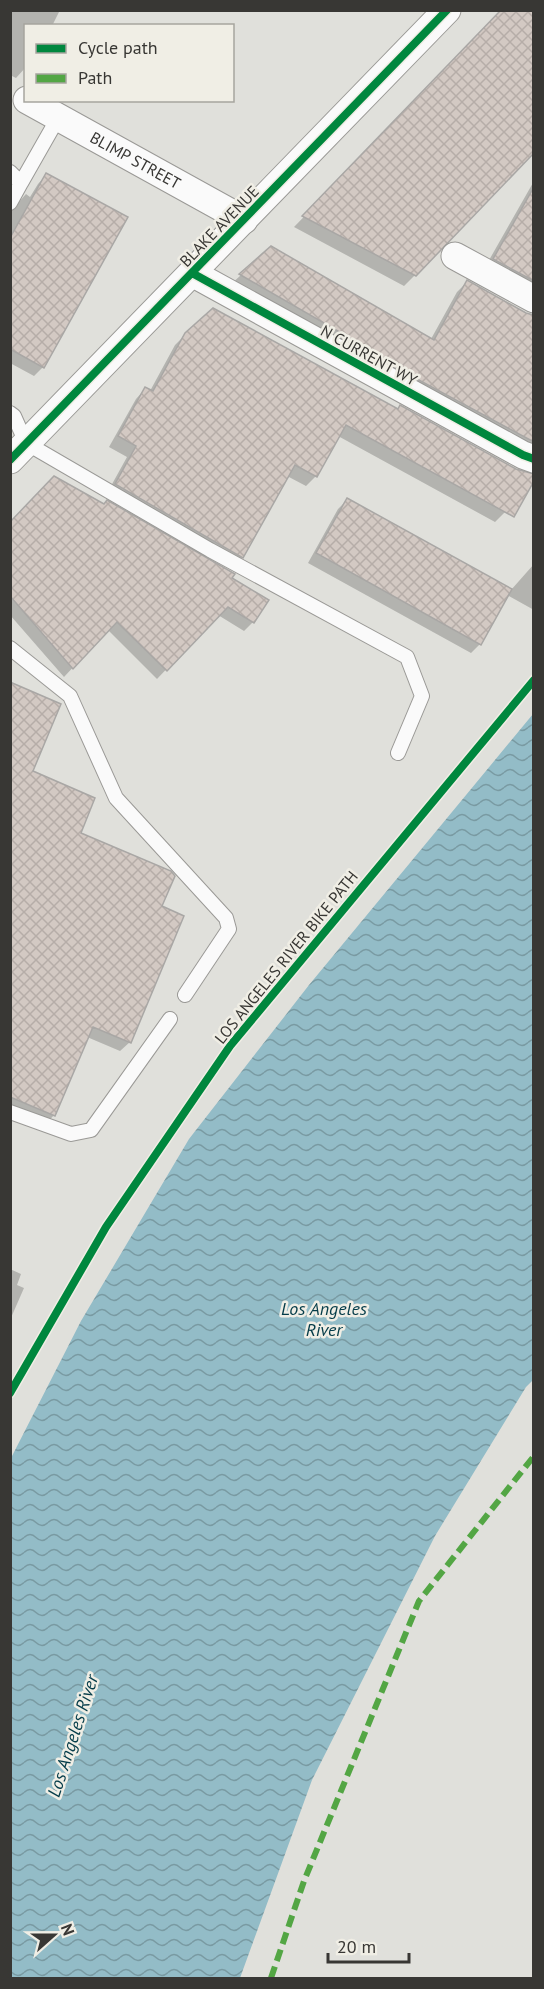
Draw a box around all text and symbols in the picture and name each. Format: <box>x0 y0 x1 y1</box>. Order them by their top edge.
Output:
legend <box>24 24 234 102</box>
text: Cycle path <box>78 36 158 59</box>
text: Path <box>78 66 112 89</box>
street label: BLIMP STREET <box>87 127 184 193</box>
street label: BLAKE AVENUE <box>175 181 263 271</box>
street label: N CURRENT WY <box>317 320 421 390</box>
street label: LOS ANGELES RIVER BIKE PATH <box>210 867 362 1047</box>
water label: Los Angeles River <box>281 1297 368 1341</box>
water label: Los Angeles River <box>42 1671 103 1800</box>
north arrow <box>24 1905 84 1965</box>
text: N <box>57 1921 79 1938</box>
scale bar <box>328 1926 409 1964</box>
text: 20 m <box>337 1935 376 1958</box>

